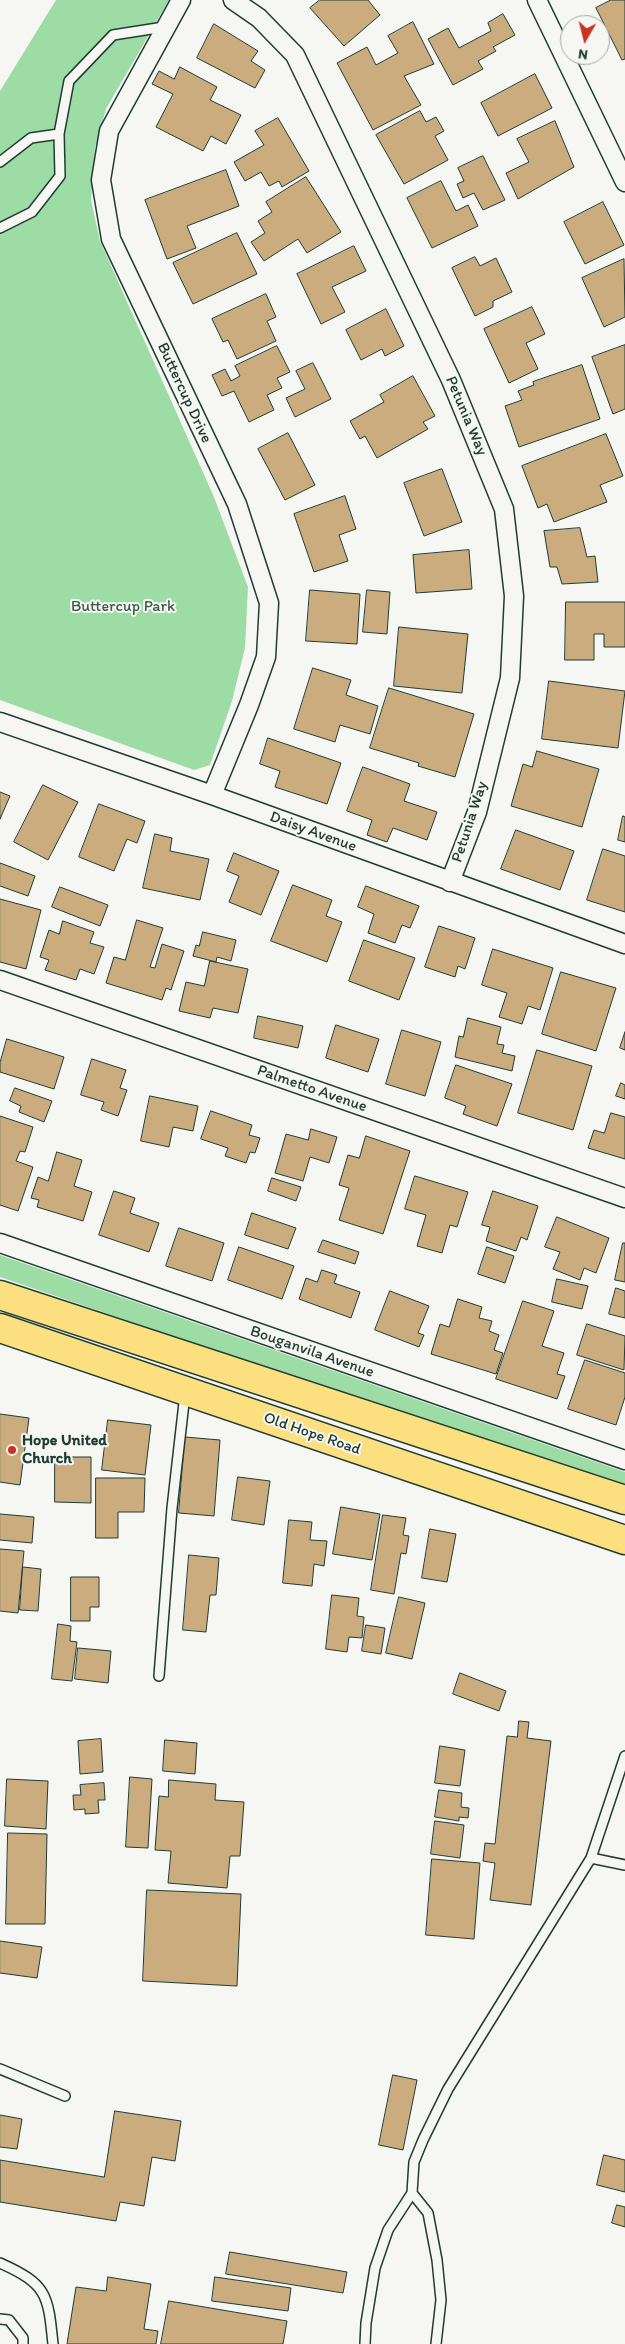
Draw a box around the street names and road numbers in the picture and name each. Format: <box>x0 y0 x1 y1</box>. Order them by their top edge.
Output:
street label: Buttercup Drive <box>152 340 216 446</box>
street label: Petunia Way <box>441 373 491 459</box>
street label: Petunia Way <box>448 779 492 865</box>
street label: Daisy Avenue <box>267 807 359 857</box>
street label: Palmetto Avenue <box>254 1061 370 1117</box>
street label: Bouganvila Avenue <box>247 1322 377 1382</box>
street label: Old Hope Road <box>261 1408 363 1460</box>

